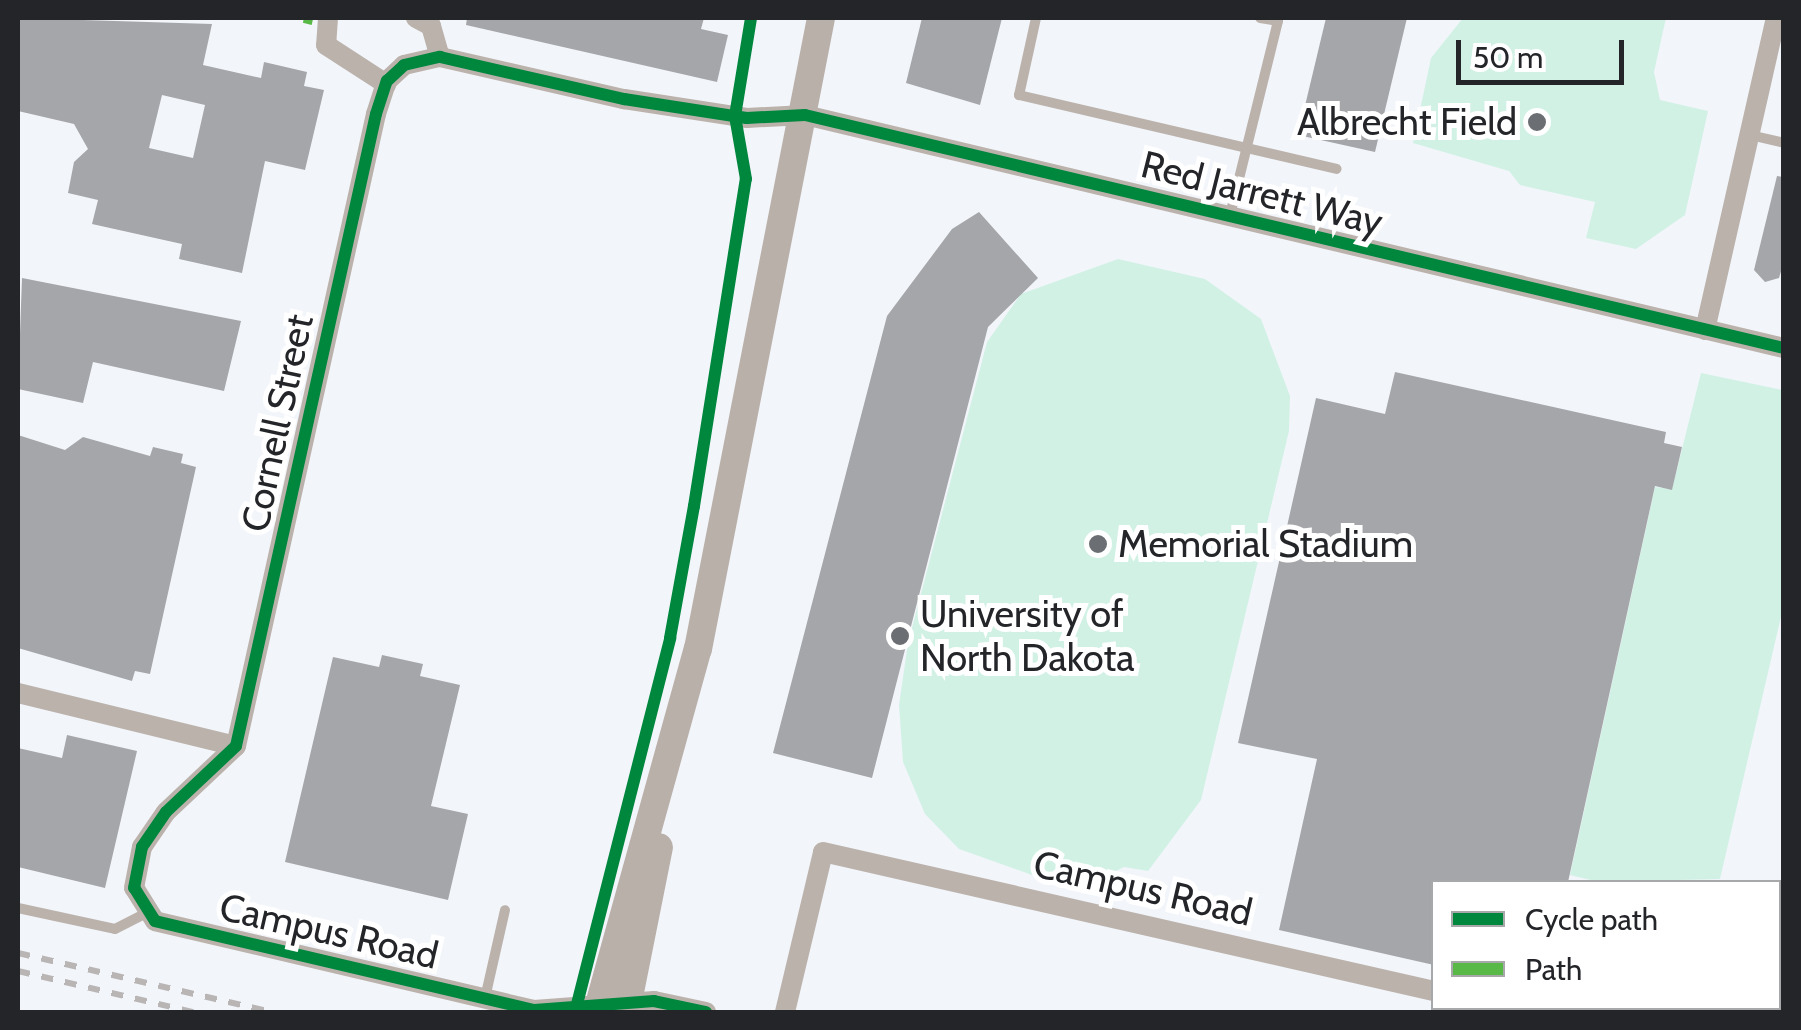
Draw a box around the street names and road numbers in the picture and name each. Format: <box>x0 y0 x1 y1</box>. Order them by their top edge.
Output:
street label: Red Jarrett Way <box>1137 141 1387 245</box>
street label: Cornell Street <box>232 310 322 536</box>
street label: Campus Road <box>1029 841 1257 935</box>
street label: Campus Road <box>215 884 443 978</box>

